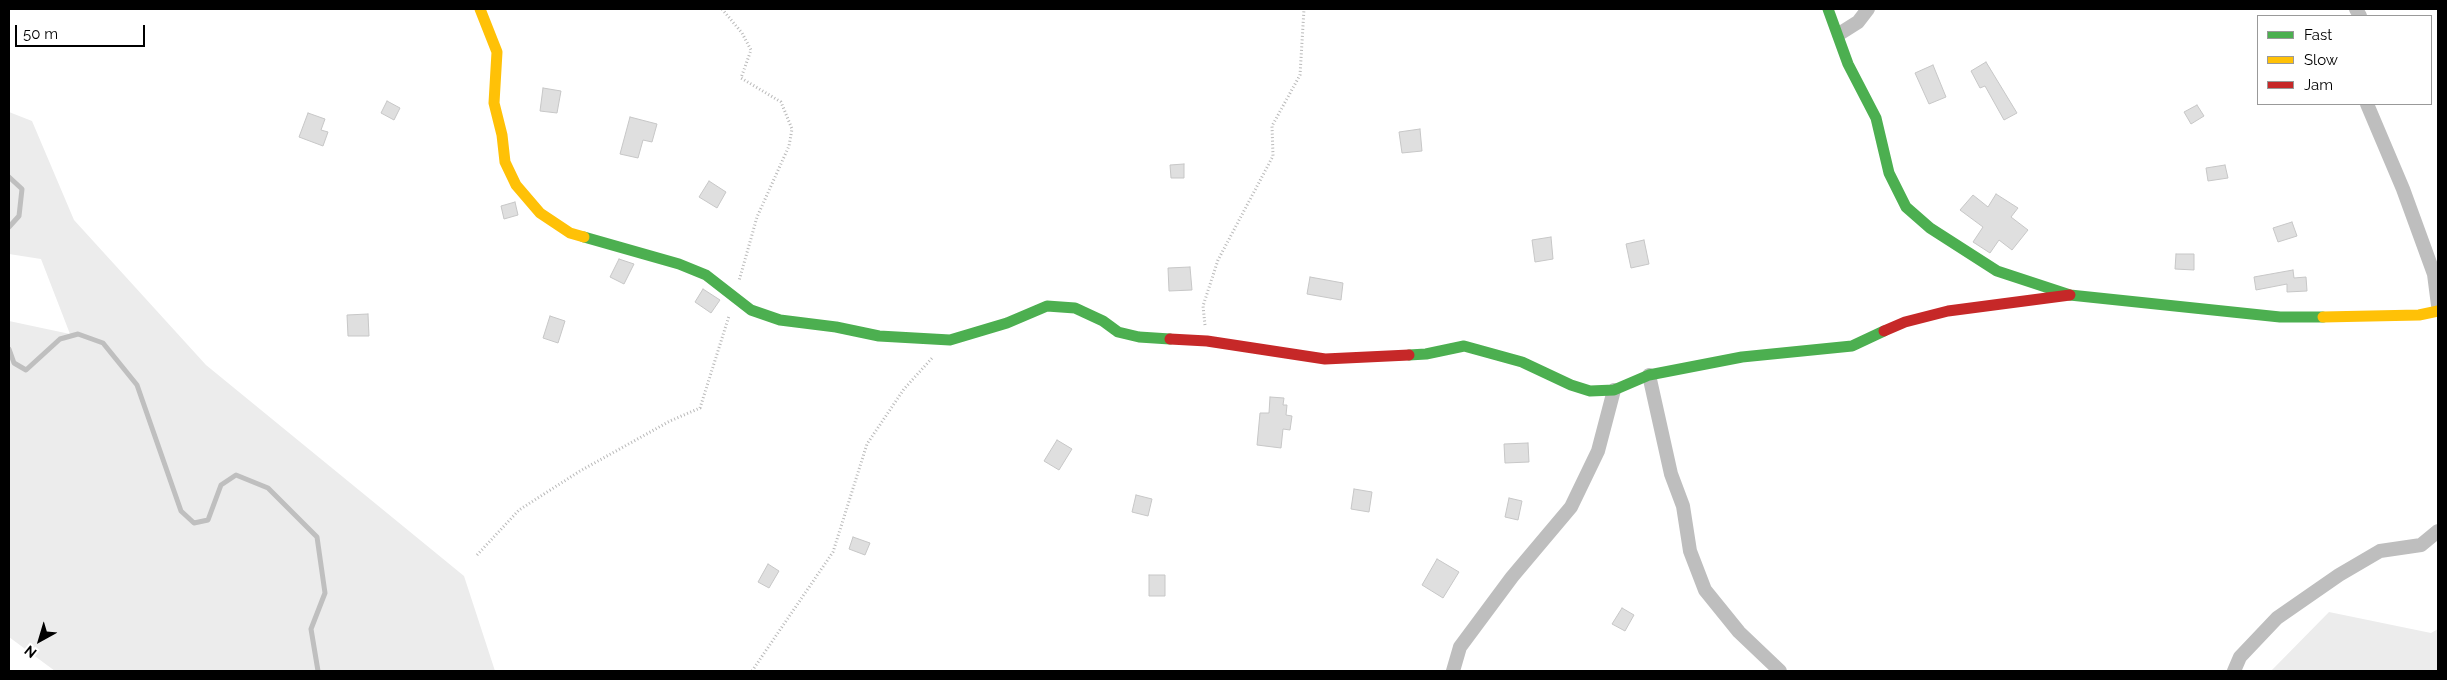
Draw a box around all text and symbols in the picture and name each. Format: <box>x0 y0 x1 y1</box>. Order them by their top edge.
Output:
scale bar <box>18 15 148 47</box>
legend <box>2257 15 2432 105</box>
text: 50 m <box>23 25 58 43</box>
text: Fast <box>2304 26 2332 44</box>
text: Slow <box>2304 51 2338 69</box>
text: Jam <box>2304 76 2333 94</box>
north arrow <box>15 615 65 665</box>
text: N <box>21 642 40 661</box>

